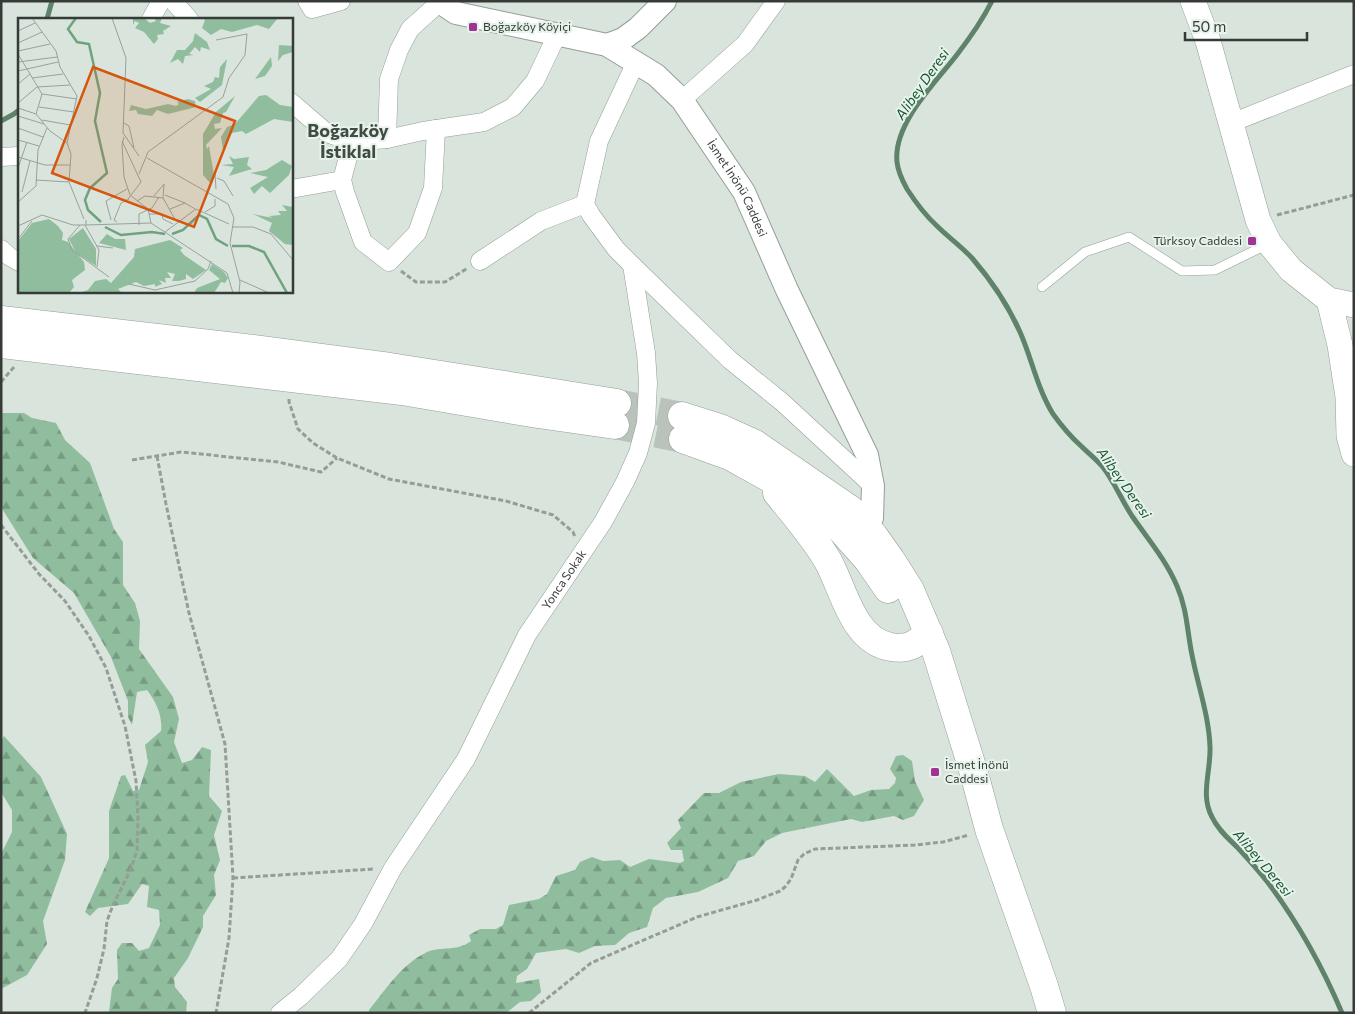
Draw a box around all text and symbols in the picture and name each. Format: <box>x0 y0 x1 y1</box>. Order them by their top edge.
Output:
scale bar <box>1185 10 1308 42</box>
text: 50 m <box>1192 17 1226 35</box>
inset map <box>18 18 292 292</box>
place label: Boğazköy Köyiçi <box>483 19 571 33</box>
marker: Boğazköy Köyiçi <box>467 21 479 33</box>
water label: Alibey Deresi <box>890 45 952 123</box>
district label: Boğazköy İstiklal <box>307 119 389 162</box>
street label: İsmet İnönü Caddesi <box>705 137 771 239</box>
place label: Türksoy Caddesi <box>1153 233 1242 247</box>
marker: Türksoy Caddesi <box>1246 235 1258 247</box>
water label: Alibey Deresi <box>1093 443 1155 522</box>
street label: Yonca Sokak <box>538 546 589 612</box>
place label: İsmet İnönü Caddesi <box>945 757 1009 785</box>
marker: İsmet İnönü Caddesi <box>929 766 941 778</box>
water label: Alibey Deresi <box>1230 825 1297 900</box>

